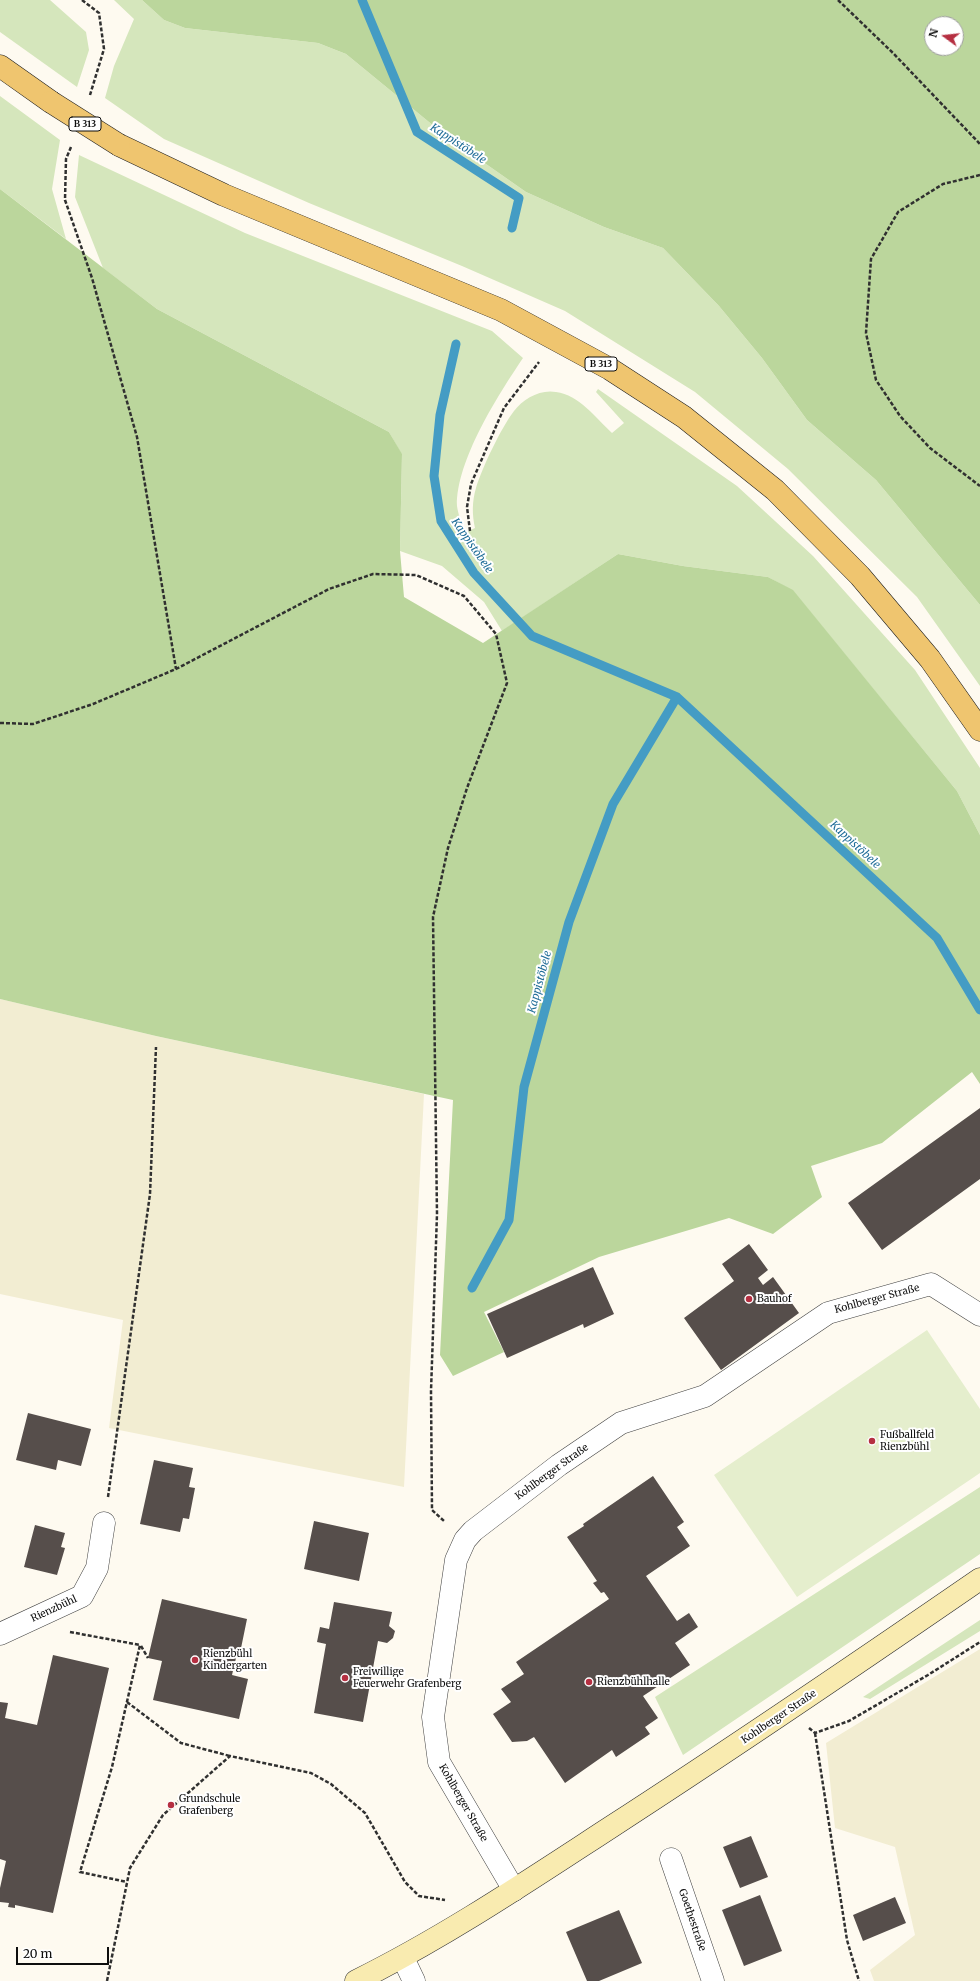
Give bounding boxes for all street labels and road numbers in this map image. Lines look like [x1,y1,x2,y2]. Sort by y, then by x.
road number: B 313 [69,117,101,131]
road number: B 313 [585,357,617,371]
street label: Kohlberger Straße [833,1282,921,1316]
street label: Kohlberger Straße [513,1441,591,1503]
street label: Rienzbühl [29,1593,79,1625]
street label: Kohlberger Straße [739,1688,819,1746]
street label: Kohlberger Straße [436,1762,490,1844]
street label: Goethestraße [676,1887,708,1953]

